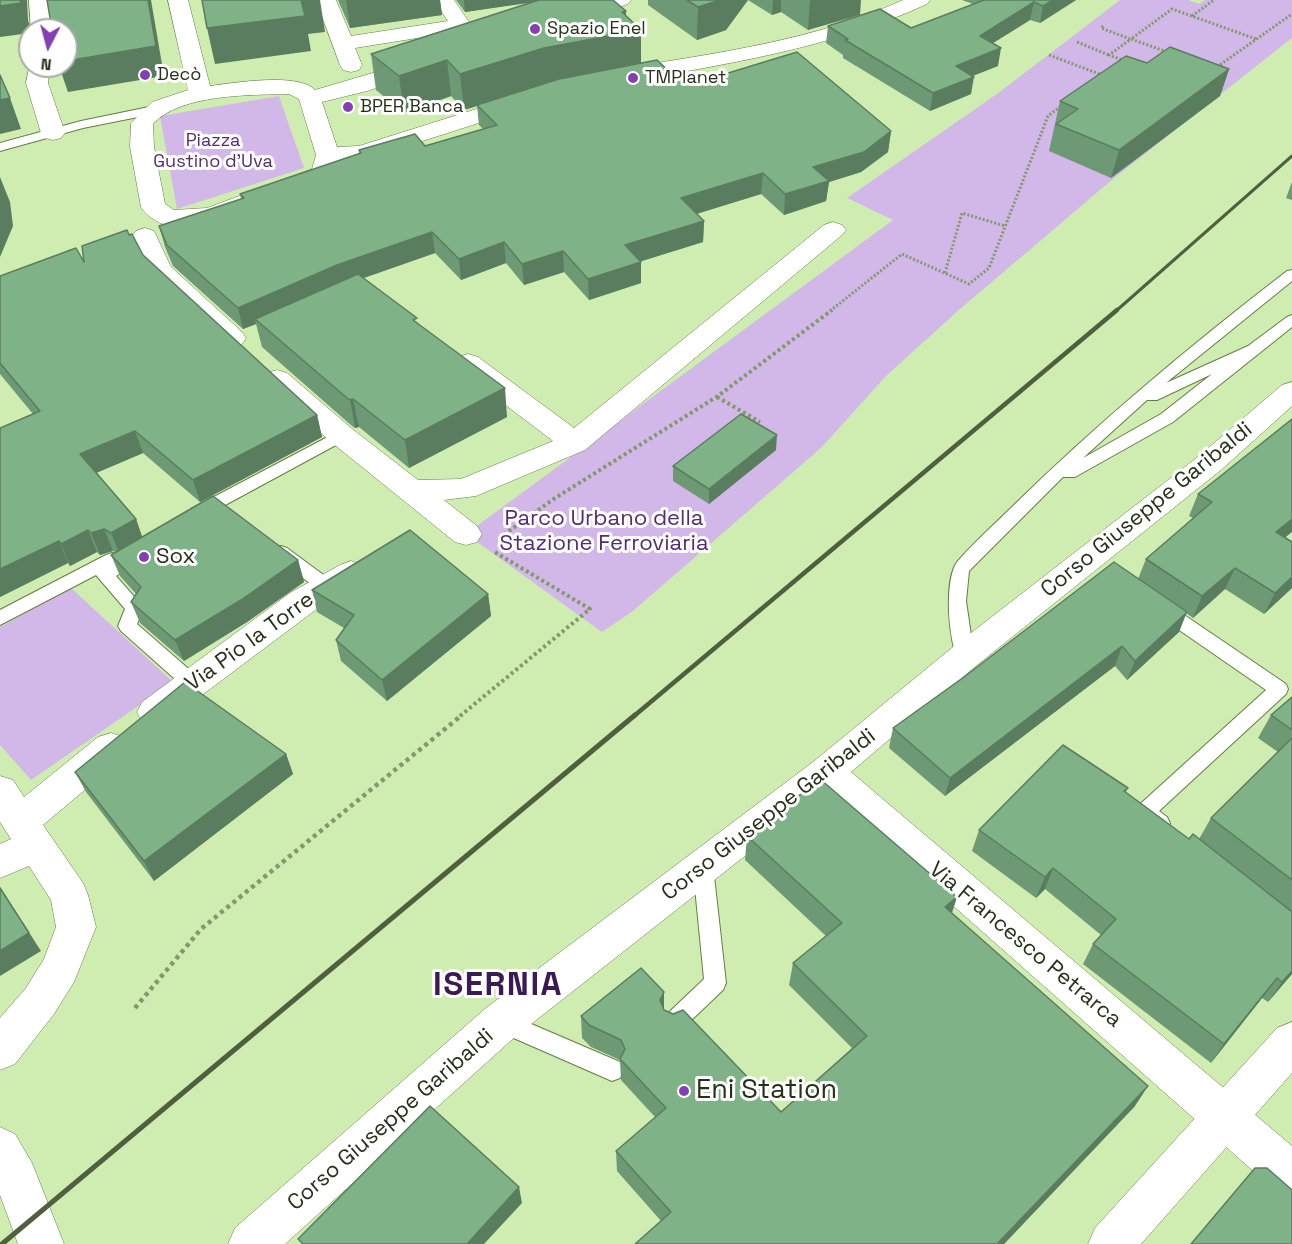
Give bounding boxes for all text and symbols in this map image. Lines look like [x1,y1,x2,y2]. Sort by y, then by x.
north arrow [18,18,78,78]
place label: Spazio Enel [547,18,646,40]
marker: Spazio Enel [528,22,542,36]
text: N [40,53,53,75]
place label: Decò [157,64,201,86]
place label: TMPlanet [645,67,726,89]
marker: Decò [138,68,152,82]
marker: TMPlanet [626,71,640,85]
place label: BPER Banca [360,96,463,118]
marker: BPER Banca [341,100,355,114]
park label: Piazza Gustino d'Uva [153,130,273,172]
street label: Corso Giuseppe Garibaldi [1036,417,1258,603]
park label: Parco Urbano della Stazione Ferroviaria [499,506,709,558]
place label: Sox [156,544,195,570]
marker: Sox [137,550,151,564]
street label: Via Pio la Torre [181,587,319,697]
street label: Corso Giuseppe Garibaldi [657,723,881,907]
street label: Via Francesco Petrarca [923,857,1127,1033]
district label: ISERNIA [433,966,563,1006]
street label: Corso Giuseppe Garibaldi [283,1023,499,1217]
place label: Eni Station [696,1075,837,1107]
marker: Eni Station [677,1084,691,1098]

